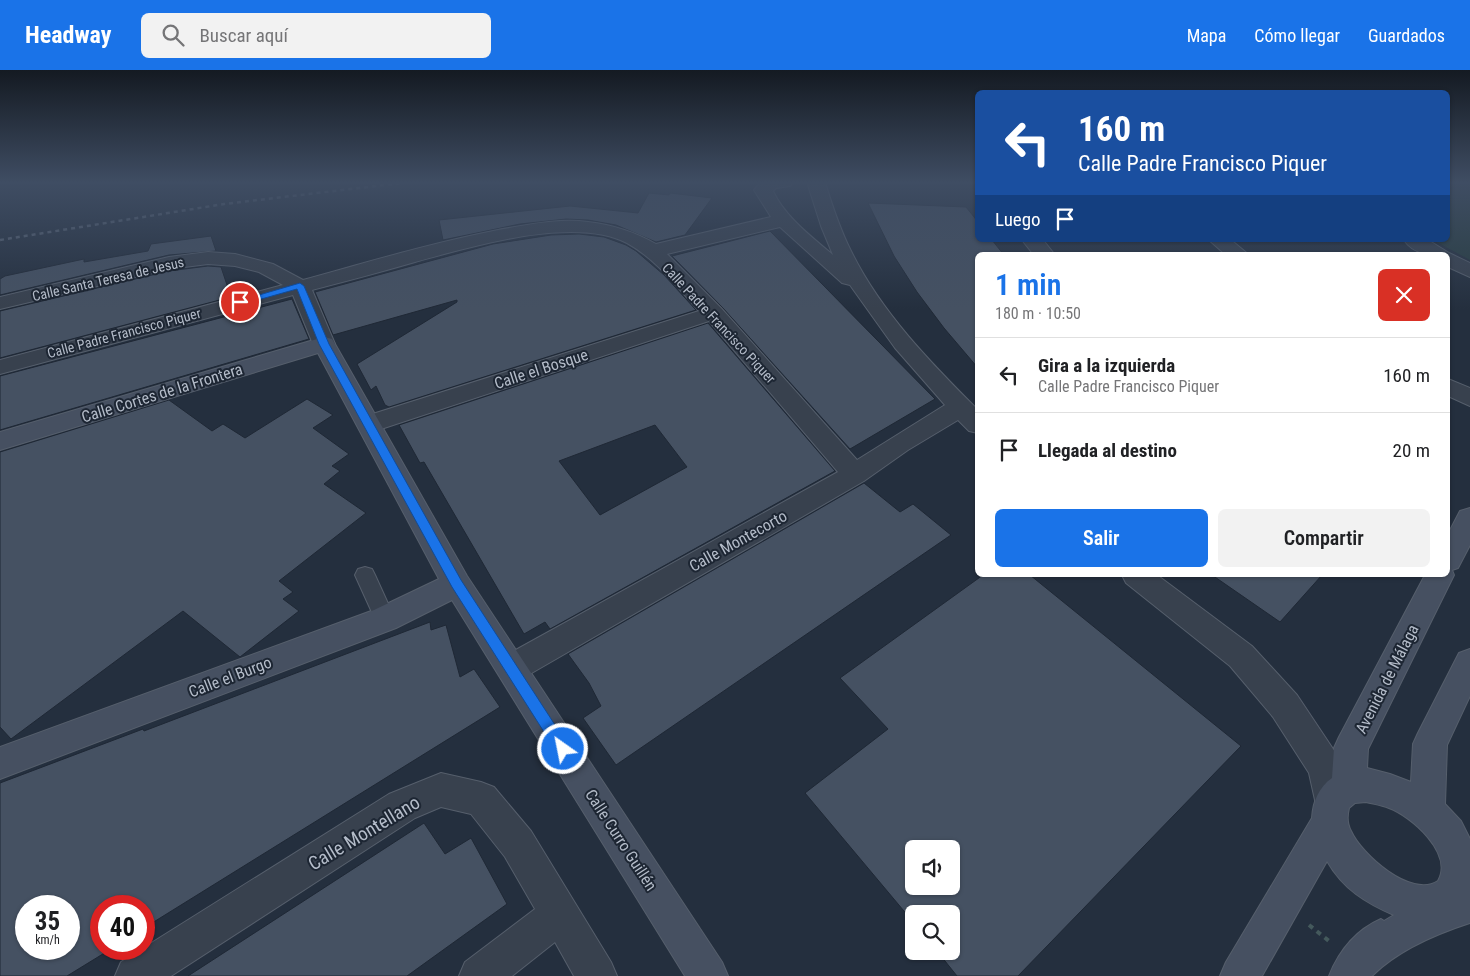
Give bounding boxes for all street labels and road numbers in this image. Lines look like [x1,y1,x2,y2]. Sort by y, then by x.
street label: Calle Santa Teresa de Jesus [31,254,185,304]
street label: Calle Padre Francisco Piquer [659,260,779,386]
street label: Calle Padre Francisco Piquer [45,305,203,361]
street label: Calle el Bosque [492,345,590,393]
street label: Calle Cortes de la Frontera [79,359,245,427]
street label: Calle Montecorto [686,506,790,576]
street label: Avenida de Málaga [1351,621,1423,737]
street label: Calle el Burgo [186,653,274,701]
street label: Calle Curro Guillén [581,786,661,894]
street label: Calle Montellano [304,791,424,875]

